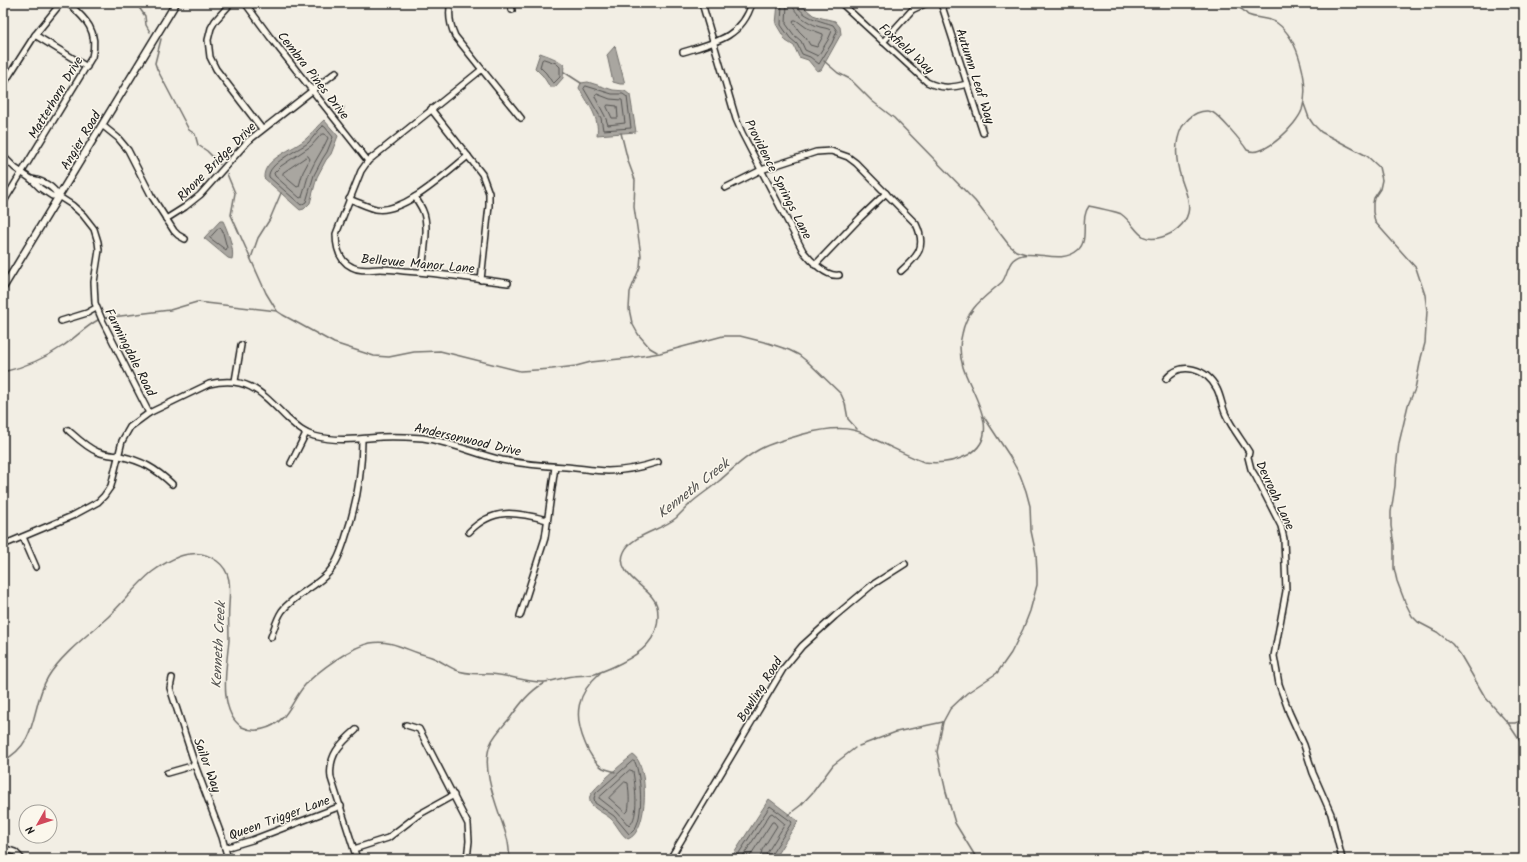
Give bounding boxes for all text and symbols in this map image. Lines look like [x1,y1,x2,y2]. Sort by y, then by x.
street label: Foxfield Way [874,18,939,80]
street label: Autumn Leaf Way [949,26,1000,128]
street label: Cembra Pines Drive [272,27,354,125]
street label: Matterhorn Drive [23,52,89,143]
street label: Angier Road [55,107,107,174]
street label: Providence Springs Lane [738,116,817,244]
street label: Rhone Bridge Drive [173,117,262,207]
street label: Bellevue Manor Lane [360,249,476,280]
street label: Farmingdale Road [98,305,161,401]
street label: Andersonwood Drive [412,418,523,463]
water label: Kenneth Creek [653,452,736,524]
street label: Devroah Lane [1249,458,1300,534]
water label: Kenneth Creek [206,599,232,689]
street label: Bowling Road [732,653,789,727]
street label: Sailor Way [187,735,227,797]
street label: Queen Trigger Lane [226,790,333,846]
north arrow [18,804,58,844]
text: N [22,821,40,838]

